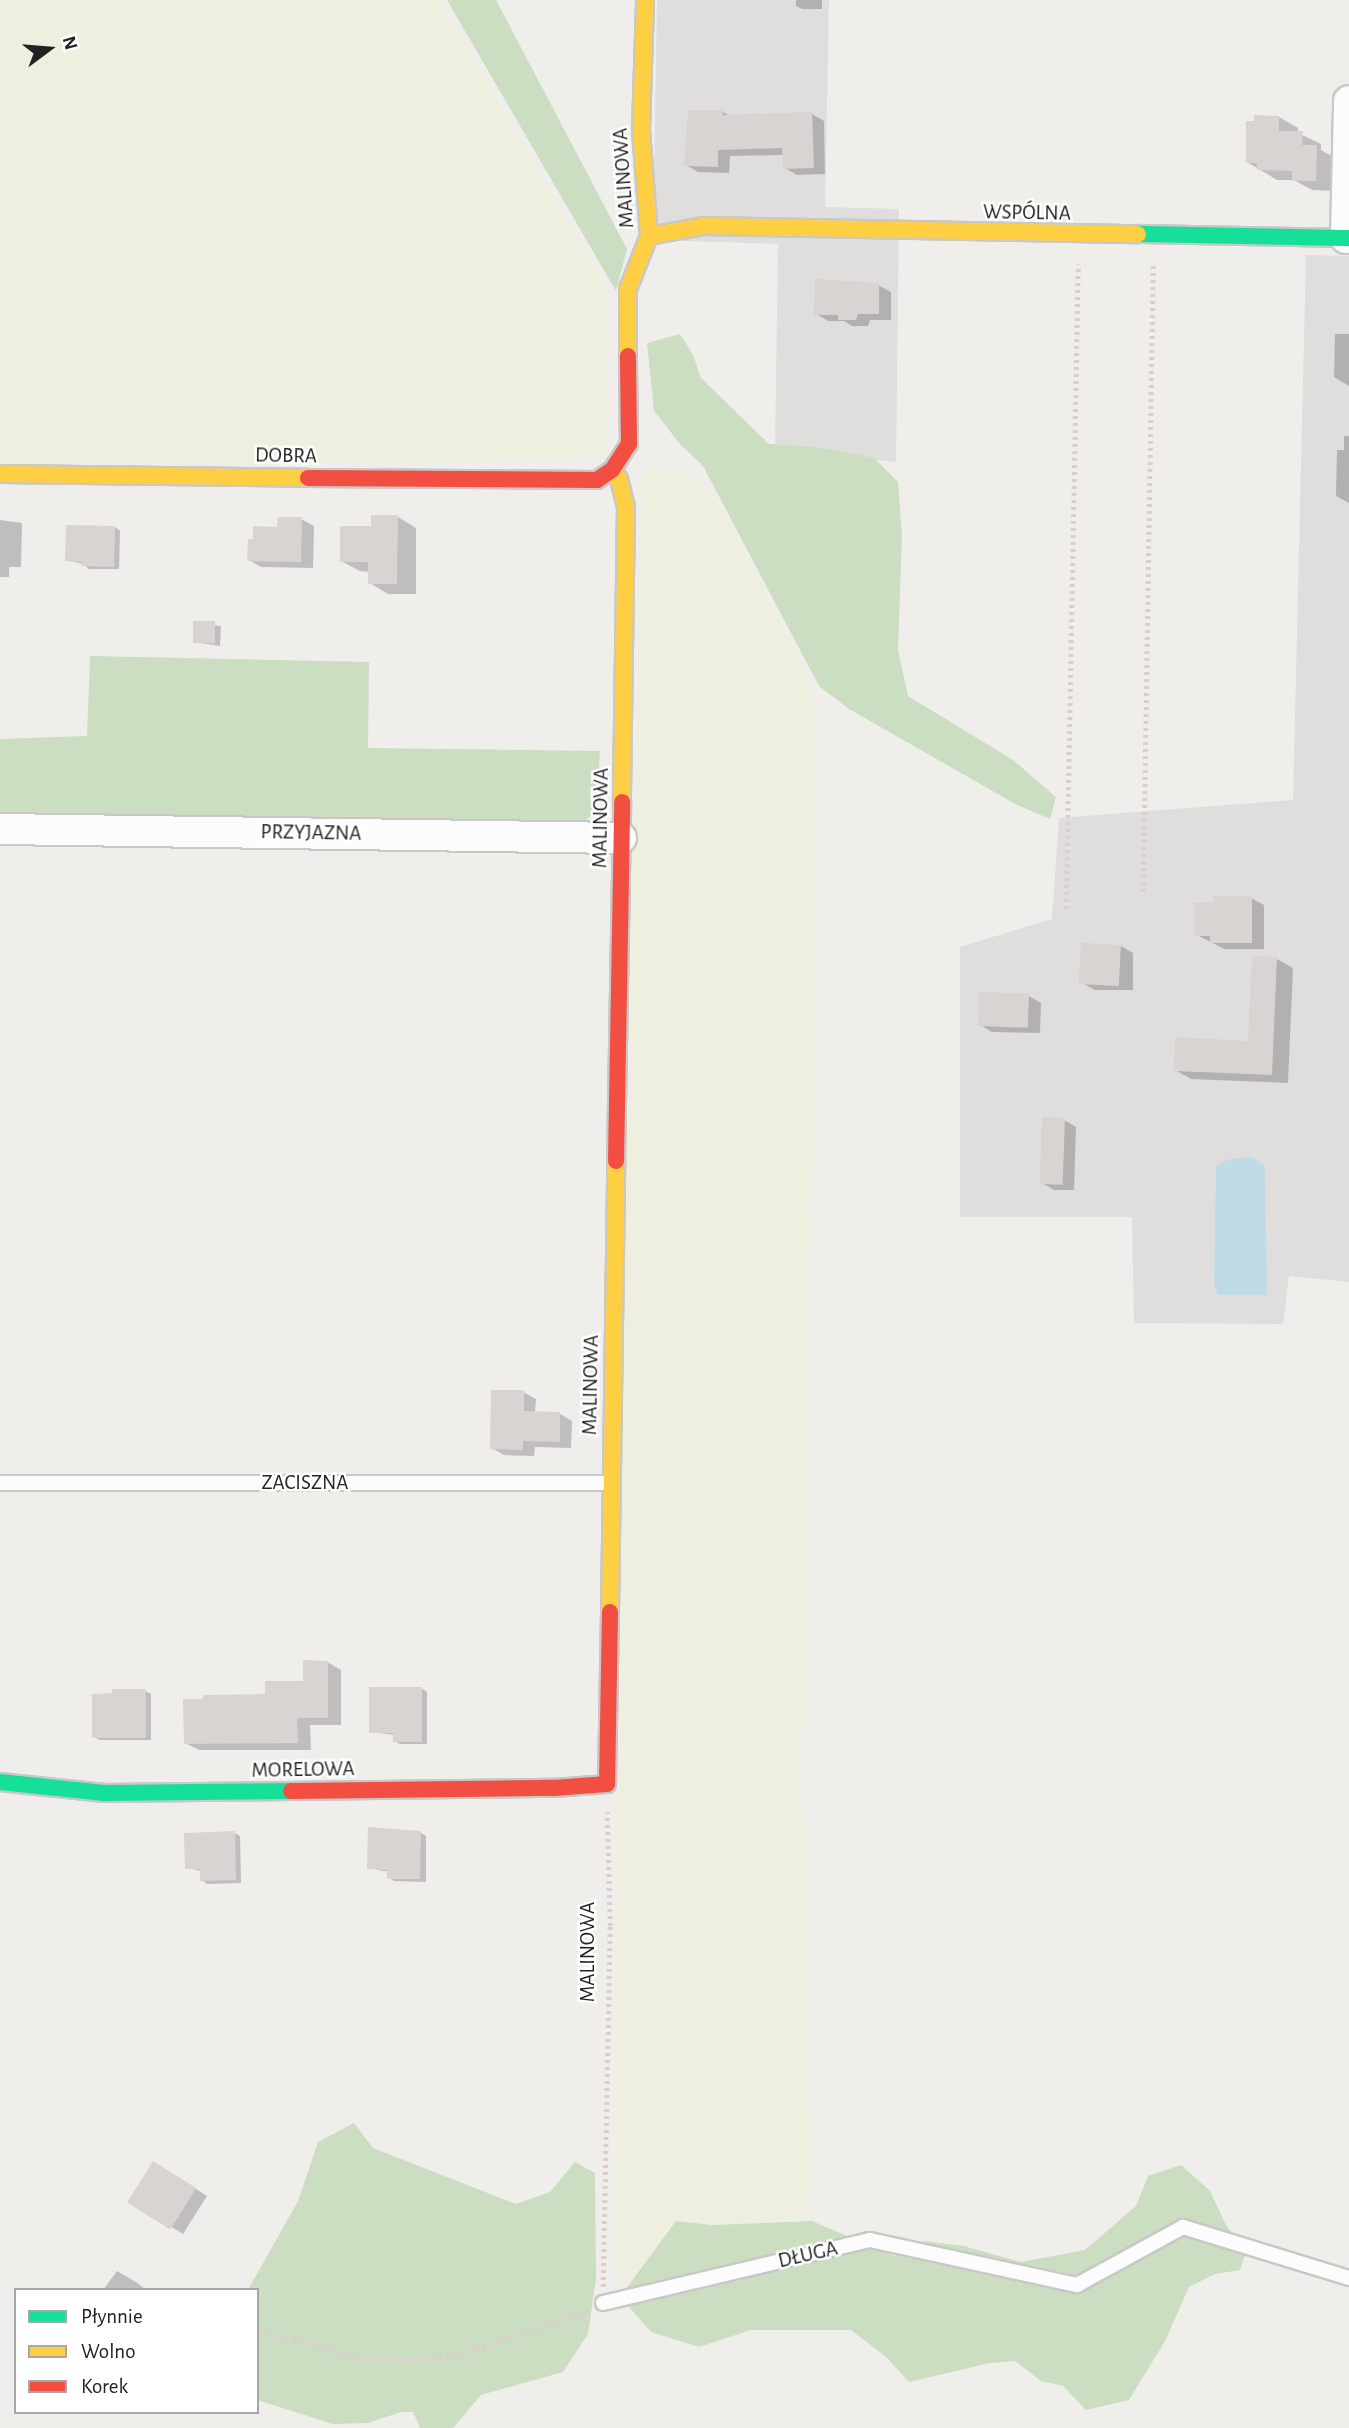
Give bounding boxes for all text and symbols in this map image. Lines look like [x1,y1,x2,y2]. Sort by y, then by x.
north arrow [14,14,84,84]
text: N [59,34,81,52]
street label: MALINOWA [608,127,640,229]
street label: WSPÓLNA [983,200,1071,226]
street label: DOBRA [255,443,317,469]
street label: MALINOWA [588,768,614,868]
street label: PRZYJAZNA [260,820,362,846]
street label: MALINOWA [578,1335,604,1435]
street label: ZACISZNA [262,1470,348,1496]
street label: MORELOWA [251,1757,355,1783]
street label: MALINOWA [575,1902,601,2002]
street label: DŁUGA [776,2236,840,2274]
legend [14,2288,259,2414]
text: Płynnie [81,2306,143,2327]
text: Wolno [81,2341,135,2362]
text: Korek [81,2376,128,2397]

